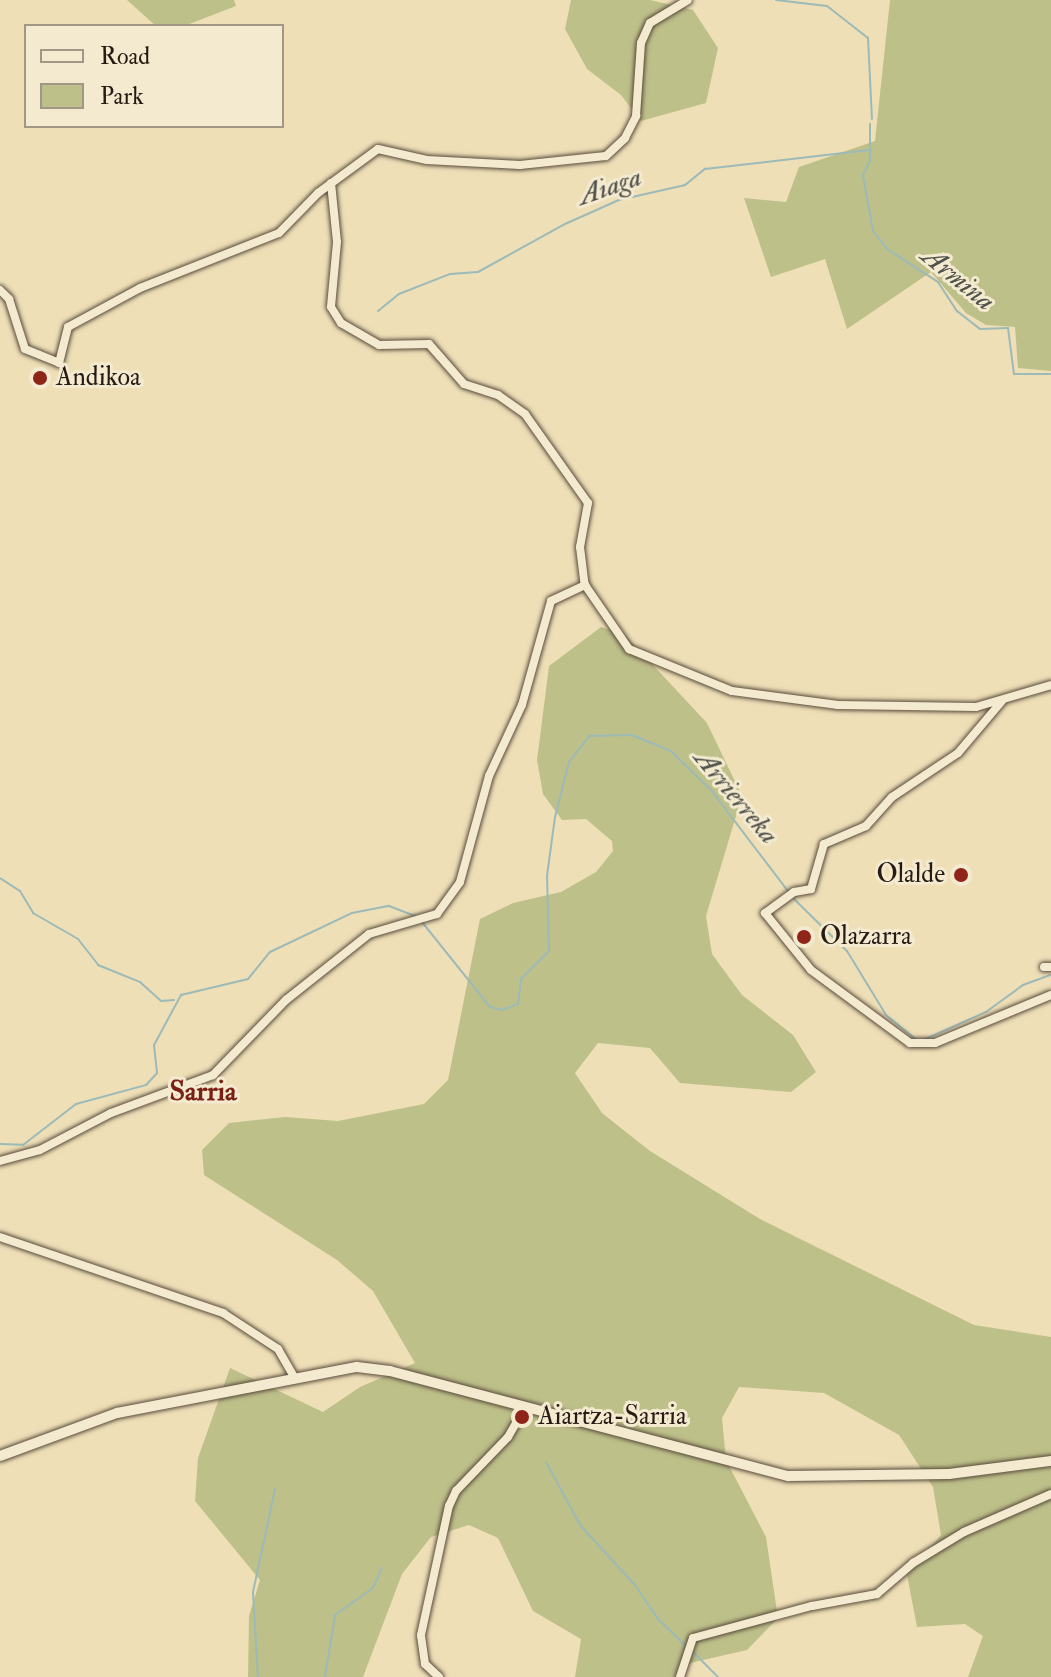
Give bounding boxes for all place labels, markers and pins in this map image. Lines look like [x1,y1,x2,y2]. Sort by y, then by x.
place label: Andikoa [56,362,141,394]
marker: Andikoa [31,369,49,387]
place label: Olalde [876,859,945,891]
marker: Olalde [952,866,970,884]
place label: Olazarra [820,921,912,953]
marker: Olazarra [795,928,813,946]
place label: Aiartza-Sarria [538,1401,687,1433]
marker: Aiartza-Sarria [513,1408,531,1426]

